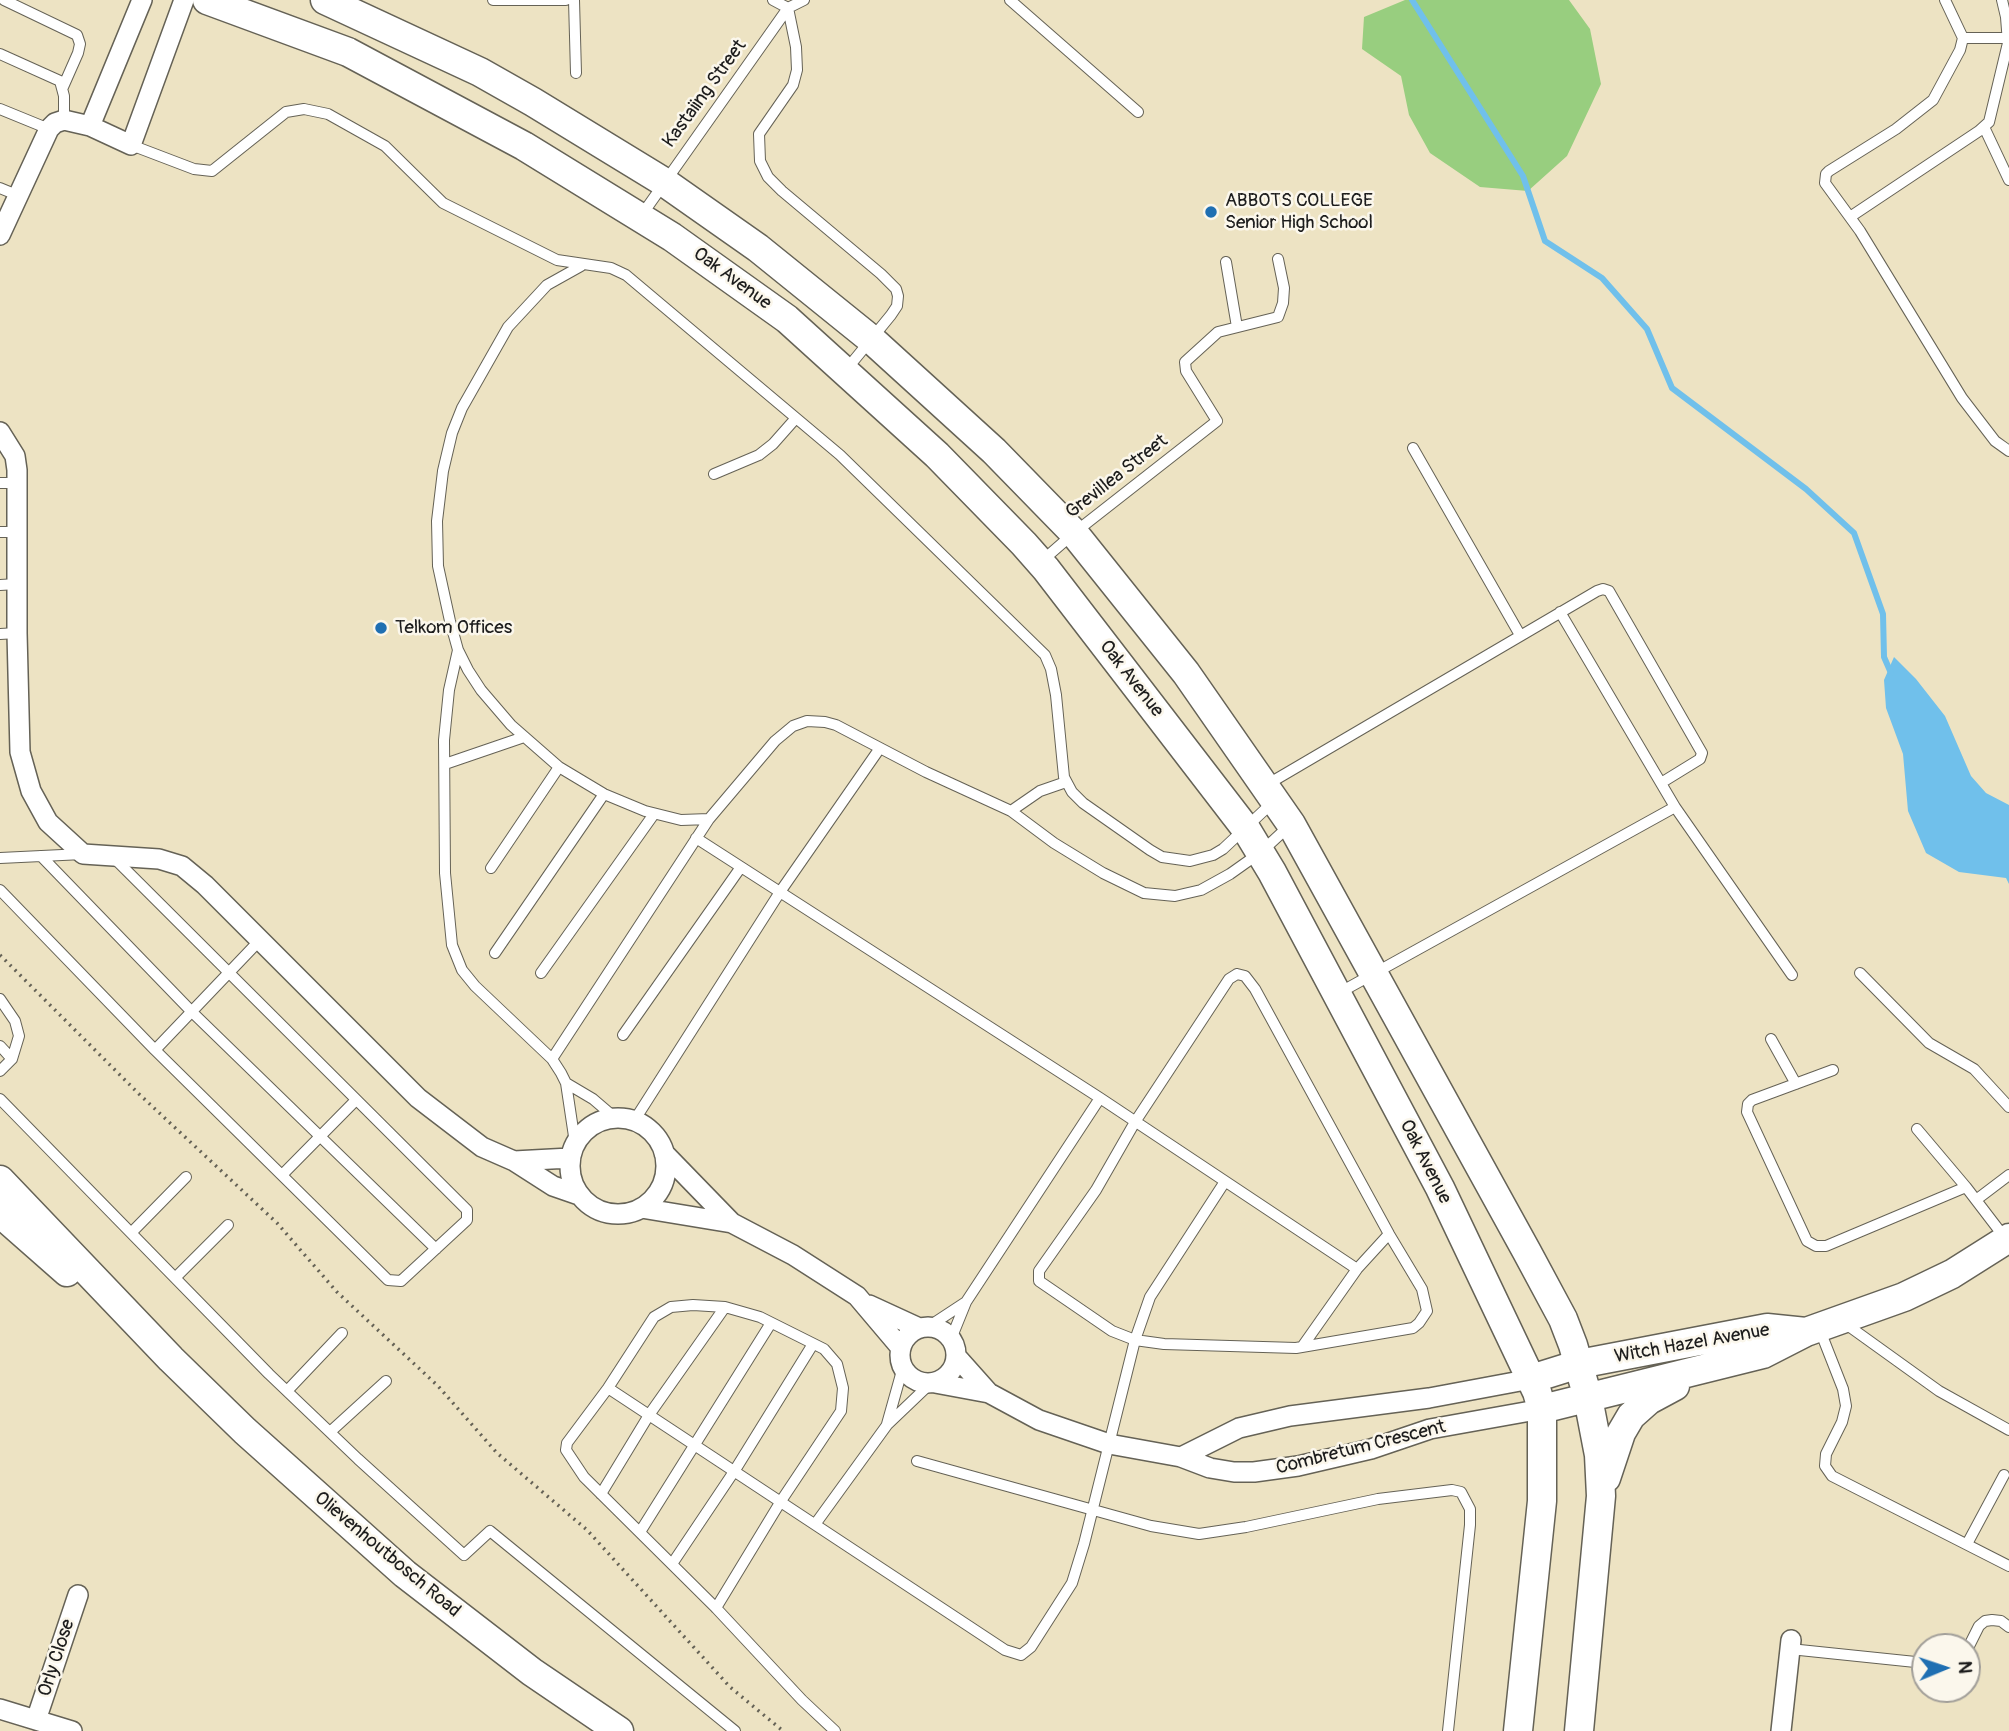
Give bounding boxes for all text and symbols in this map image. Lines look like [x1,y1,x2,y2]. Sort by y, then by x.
street label: Kastaiing Street [658,36,752,152]
place label: ABBOTS COLLEGE Senior High School [1225,190,1373,234]
marker: ABBOTS COLLEGE Senior High School [1203,204,1219,220]
street label: Oak Avenue [688,243,776,315]
street label: Grevillea Street [1061,430,1173,524]
place label: Telkom Offices [395,617,512,639]
marker: Telkom Offices [373,620,389,636]
street label: Oak Avenue [1094,636,1168,722]
street label: Oak Avenue [1394,1116,1456,1208]
street label: Witch Hazel Avenue [1613,1319,1771,1369]
street label: Combretum Crescent [1274,1416,1448,1480]
street label: Olievenhoutbosch Road [309,1487,465,1623]
street label: Orly Close [34,1616,80,1700]
north arrow [1911,1633,1981,1703]
text: N [1953,1660,1977,1674]

